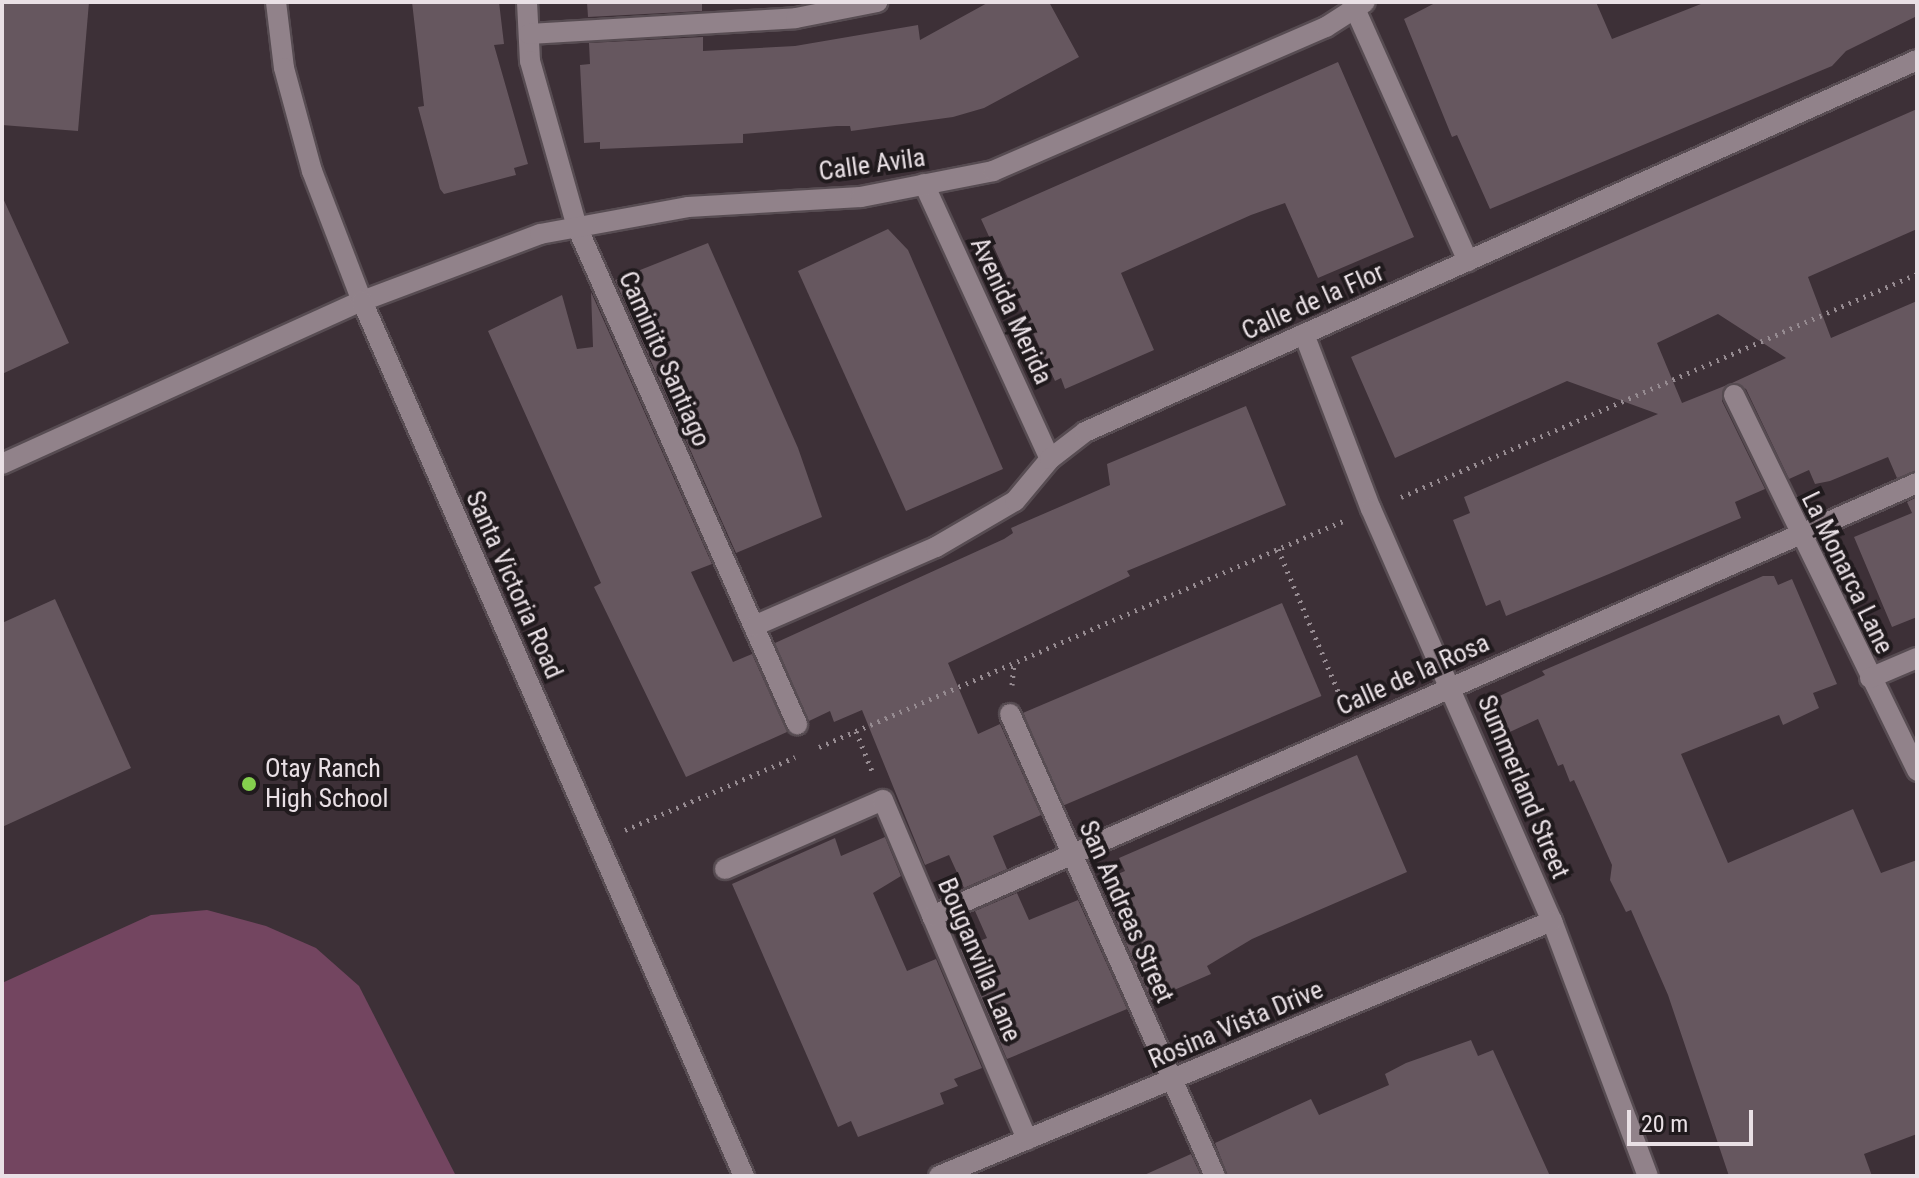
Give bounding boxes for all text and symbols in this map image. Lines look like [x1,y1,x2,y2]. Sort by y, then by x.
street label: Calle Avila [817,142,927,188]
street label: Avenida Merida [963,233,1059,389]
street label: Calle de la Flor [1237,257,1389,347]
street label: Caminito Santiago [611,267,717,451]
street label: Santa Victoria Road [459,486,569,684]
street label: La Monarca Lane [1794,487,1900,659]
street label: Calle de la Rosa [1332,627,1494,723]
street label: Summerland Street [1470,691,1576,883]
place label: Otay Ranch High School [265,753,389,814]
marker: Otay Ranch High School [240,775,258,793]
street label: San Andreas Street [1072,816,1180,1008]
street label: Bouganvilla Lane [931,873,1027,1047]
street label: Rosina Vista Drive [1144,974,1328,1076]
scale bar [1631,1094,1757,1144]
text: 20 m [1641,1110,1688,1138]

